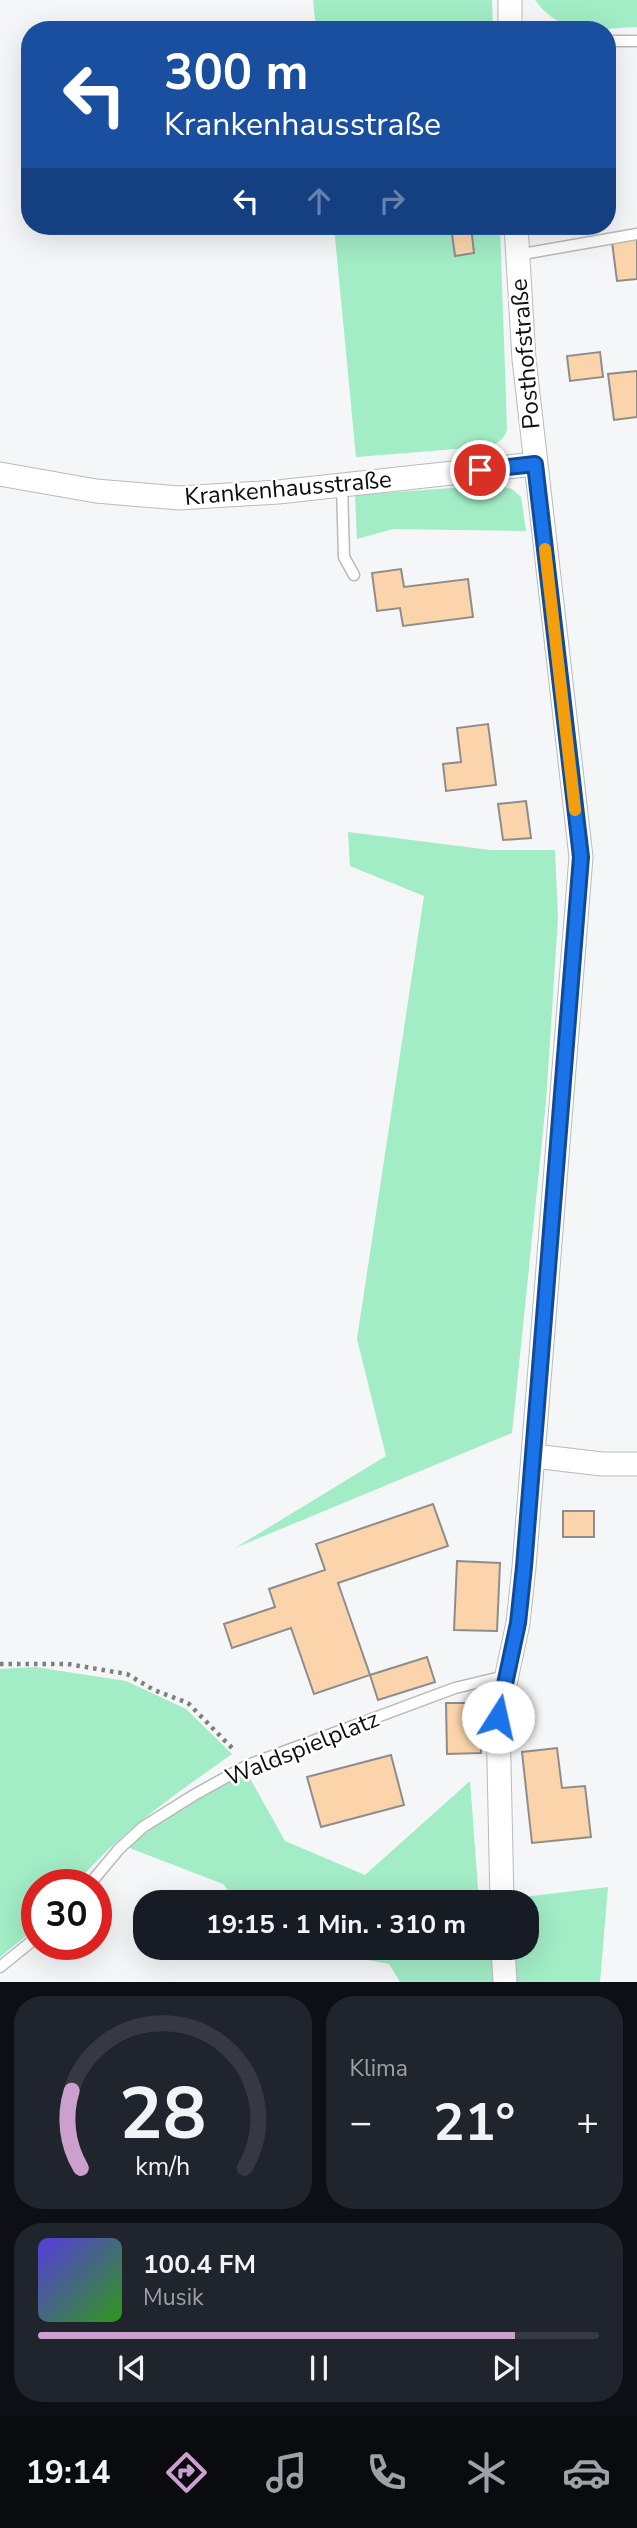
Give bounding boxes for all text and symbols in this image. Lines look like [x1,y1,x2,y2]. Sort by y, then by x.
text: 300 m [164,39,308,106]
icon: left [49,49,140,140]
text: Krankenhausstraße [164,103,441,146]
icon: left [227,182,265,220]
icon: ahead [300,182,338,220]
icon: right [373,182,411,220]
street label: Posthofstraße [502,277,548,431]
pin [450,440,510,500]
icon: arrive [461,451,499,489]
street label: Krankenhausstraße [183,463,393,513]
position arrow [461,1680,535,1754]
street label: Waldspielplatz [220,1703,384,1793]
speed limit sign: 30 [21,1869,112,1960]
text: 19:15 · 1 Min. · 310 m [206,1907,466,1942]
text: Klima [350,2053,408,2084]
text: 28 [119,2065,206,2165]
text: 21° [433,2087,515,2158]
text: − [350,2097,372,2148]
text: + [576,2097,599,2148]
text: km/h [135,2150,190,2184]
text: 100.4 FM [143,2247,256,2282]
text: Musik [143,2282,203,2313]
icon: previous [113,2349,151,2387]
icon: pause [300,2349,338,2387]
icon: next [487,2349,525,2387]
icon: directions [162,2448,211,2497]
icon: music [262,2448,311,2497]
icon: phone [362,2448,411,2497]
icon: climate [462,2448,511,2497]
icon: car [562,2448,611,2497]
text: 19:14 [26,2451,110,2494]

